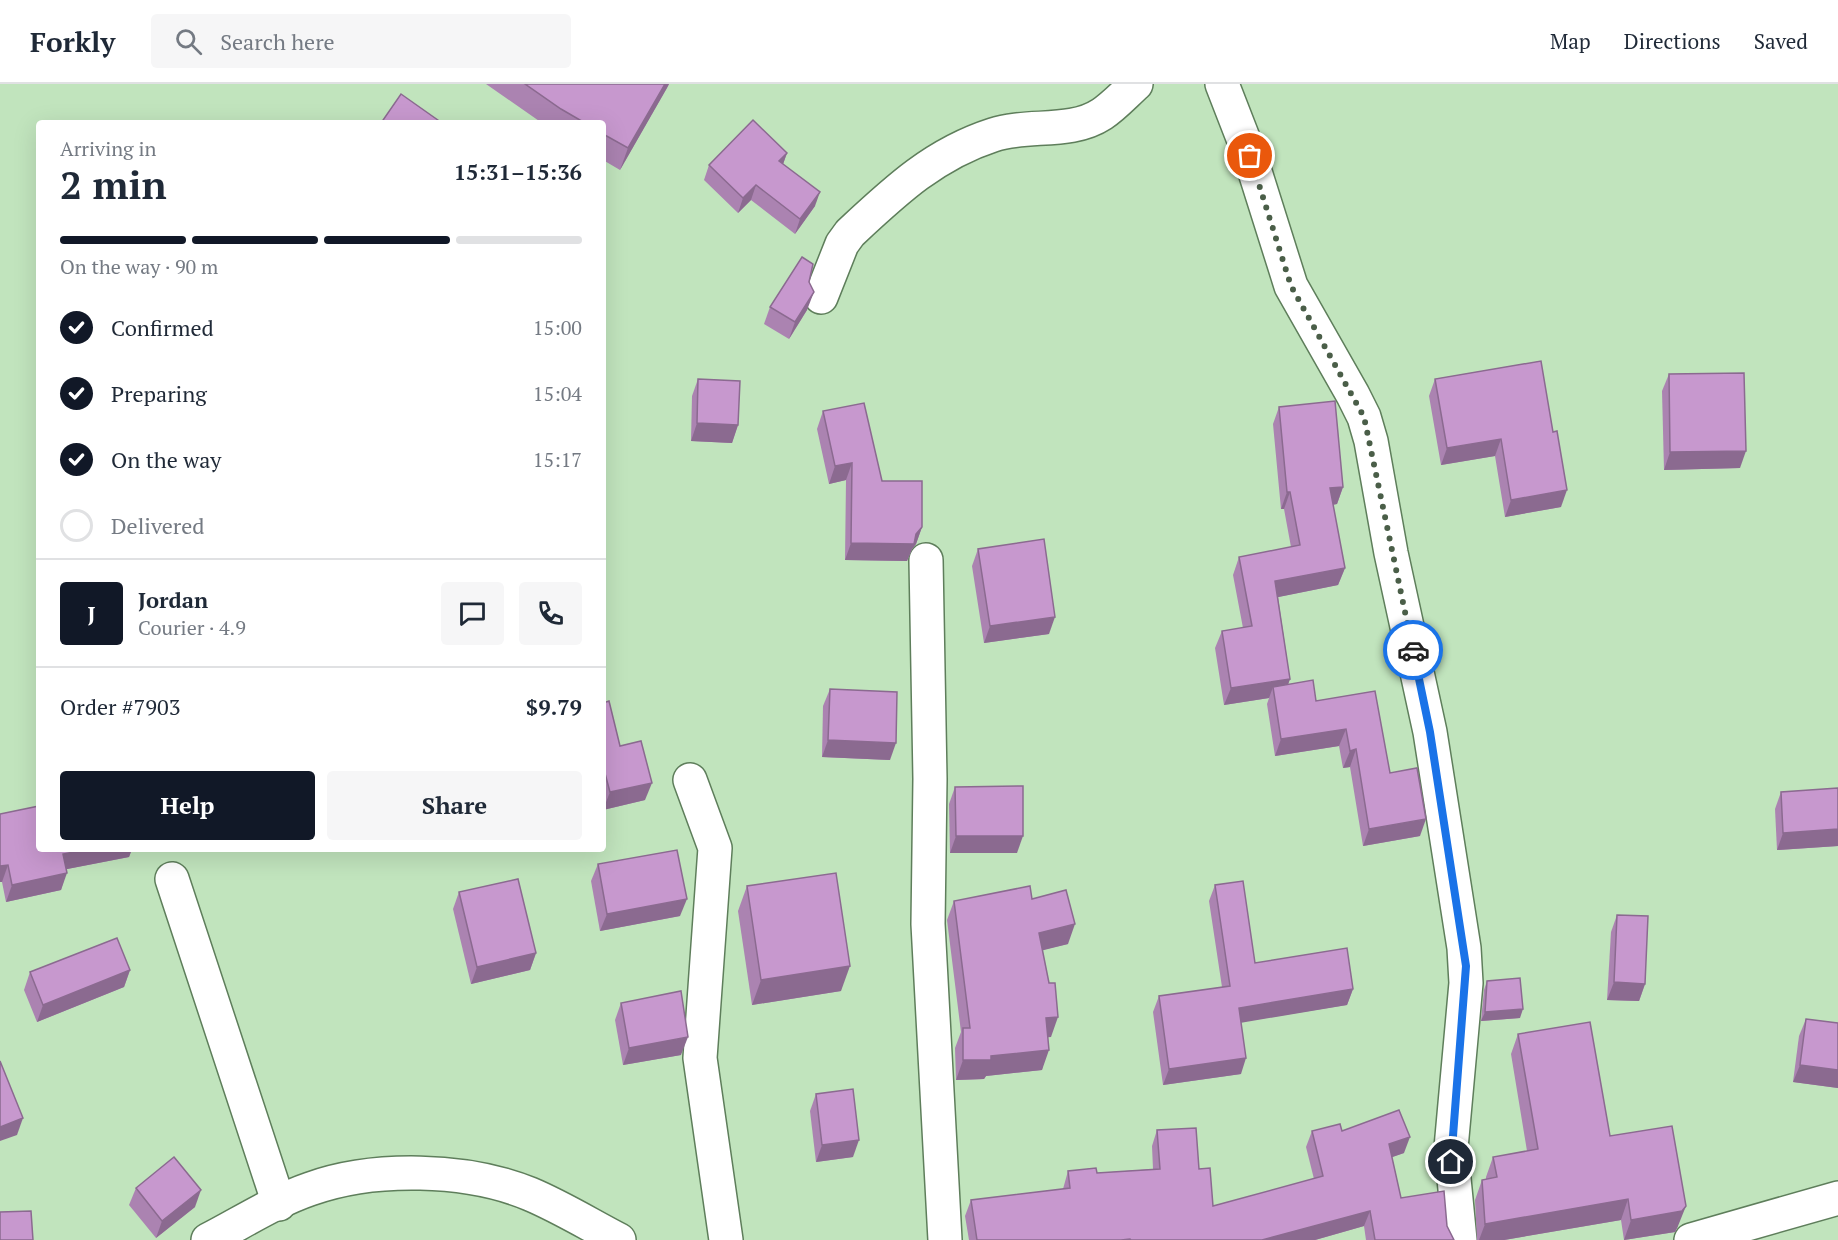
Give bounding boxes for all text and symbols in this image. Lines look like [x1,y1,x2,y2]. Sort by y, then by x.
search box [151,14,571,68]
text: Forkly [30,23,115,60]
icon: search [172,25,205,58]
text: Search here [220,27,335,56]
text: Map [1550,27,1591,55]
text: Directions [1624,27,1721,55]
text: Saved [1754,27,1808,55]
pin [1224,130,1275,181]
text: Arriving in [60,135,156,162]
icon: bag [1233,139,1266,172]
text: 15:31–15:36 [454,157,582,186]
text: 2 min [60,158,167,210]
text: On the way · 90 m [60,253,218,280]
icon: check [60,311,93,344]
text: Confirmed [111,313,214,342]
text: 15:00 [533,314,582,341]
icon: check [60,377,93,410]
text: Preparing [111,379,207,408]
text: 15:04 [533,380,582,407]
icon: check [60,443,93,476]
text: On the way [111,445,221,474]
text: 15:17 [533,446,582,473]
text: Delivered [111,511,204,540]
button: chat [441,582,504,645]
button: phone [519,582,582,645]
text: Jordan [138,585,208,614]
text: J [87,599,96,628]
text: Courier · 4.9 [138,614,246,641]
courier [1383,620,1443,680]
icon: car [1397,634,1430,667]
text: Order #7903 [60,692,180,721]
text: $9.79 [526,692,582,721]
button: Help [60,771,315,840]
button: Share [327,771,582,840]
pin [1425,1136,1476,1187]
icon: home [1434,1145,1467,1178]

